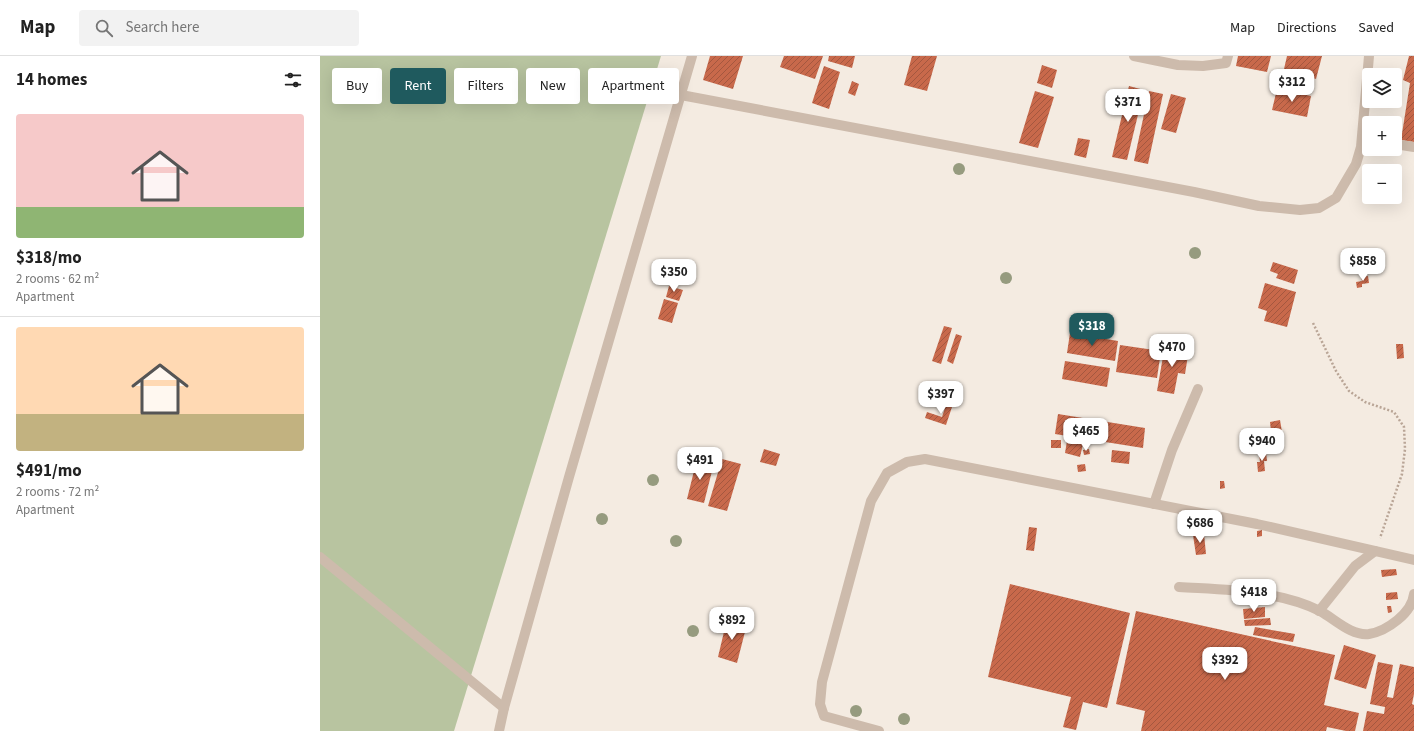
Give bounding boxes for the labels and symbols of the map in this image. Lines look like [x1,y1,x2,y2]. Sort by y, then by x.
pin: $312 [1268,69,1316,103]
pin: $371 [1104,89,1152,123]
pin: $858 [1339,248,1387,282]
pin: $350 [650,259,698,293]
pin: $318 [1068,313,1116,347]
pin: $470 [1148,334,1196,368]
pin: $397 [917,381,965,415]
pin: $465 [1062,418,1110,452]
pin: $940 [1238,428,1286,462]
pin: $491 [676,447,724,481]
pin: $686 [1176,510,1224,544]
pin: $418 [1230,579,1278,613]
pin: $892 [708,607,756,641]
pin: $392 [1201,647,1249,681]

